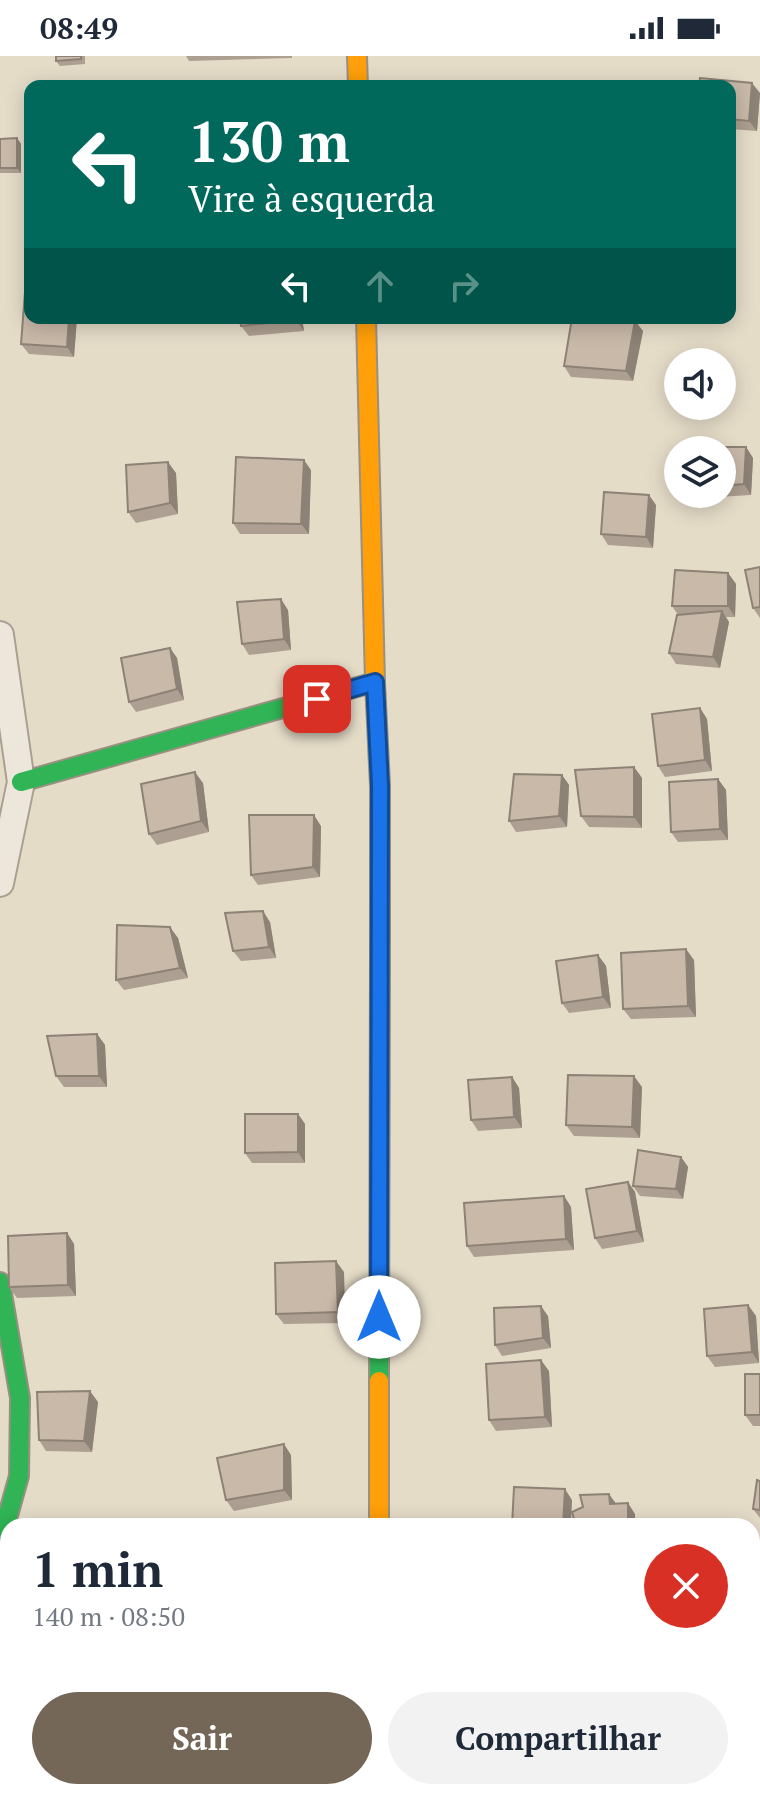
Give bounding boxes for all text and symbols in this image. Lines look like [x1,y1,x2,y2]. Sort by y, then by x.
text: 08:49 [40,8,118,48]
text: 130 m [188,104,350,178]
icon: left [56,112,160,216]
text: Vire à esquerda [188,175,435,222]
icon: left [274,264,318,308]
icon: ahead [358,264,402,308]
icon: right [442,264,486,308]
map controls [664,348,736,508]
button: sound [664,348,736,420]
button: layers [664,436,736,508]
pin [283,665,351,733]
icon: arrive [295,677,339,721]
position arrow [337,1275,421,1359]
text: 1 min [32,1537,163,1601]
button: close [644,1544,728,1628]
text: 140 m · 08:50 [32,1599,185,1633]
button: Sair [32,1692,372,1784]
button: Compartilhar [388,1692,728,1784]

